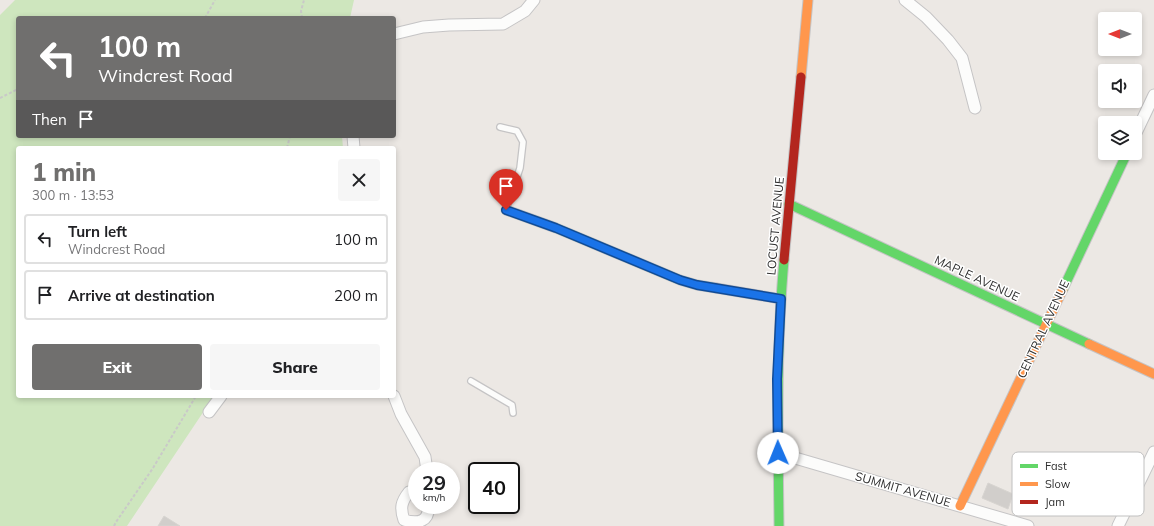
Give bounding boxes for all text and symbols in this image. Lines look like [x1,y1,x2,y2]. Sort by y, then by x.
north arrow [1098,12,1142,56]
map controls [1098,12,1142,160]
text: 100 m [98,29,181,64]
icon: left [32,32,84,84]
text: Windcrest Road [98,64,233,87]
button: sound [1098,64,1142,108]
icon: arrive [75,108,97,130]
text: Then [32,110,67,129]
button: layers [1098,116,1142,160]
text: 1 min [32,157,96,187]
button: close [338,159,380,201]
pin [489,169,523,210]
icon: arrive [495,175,517,197]
street label: LOCUST AVENUE [763,176,787,276]
text: 300 m · 13:53 [32,187,114,203]
text: Turn left [68,222,127,241]
icon: left [34,228,56,250]
text: 100 m [334,230,378,249]
text: Windcrest Road [68,241,165,257]
street label: MAPLE AVENUE [932,252,1022,304]
street label: CENTRAL AVENUE [1014,278,1072,380]
icon: arrive [34,284,56,306]
text: Arrive at destination [68,286,215,305]
text: 200 m [334,286,378,305]
button: Exit [32,344,202,390]
button: Share [210,344,380,390]
position arrow [757,432,799,474]
legend [1012,452,1144,516]
text: Fast [1045,459,1067,473]
speed limit sign: 40 [468,462,520,514]
street label: SUMMIT AVENUE [853,468,953,510]
text: 29 [422,470,446,495]
text: Slow [1045,477,1071,491]
text: km/h [423,491,445,504]
text: Jam [1045,495,1065,509]

